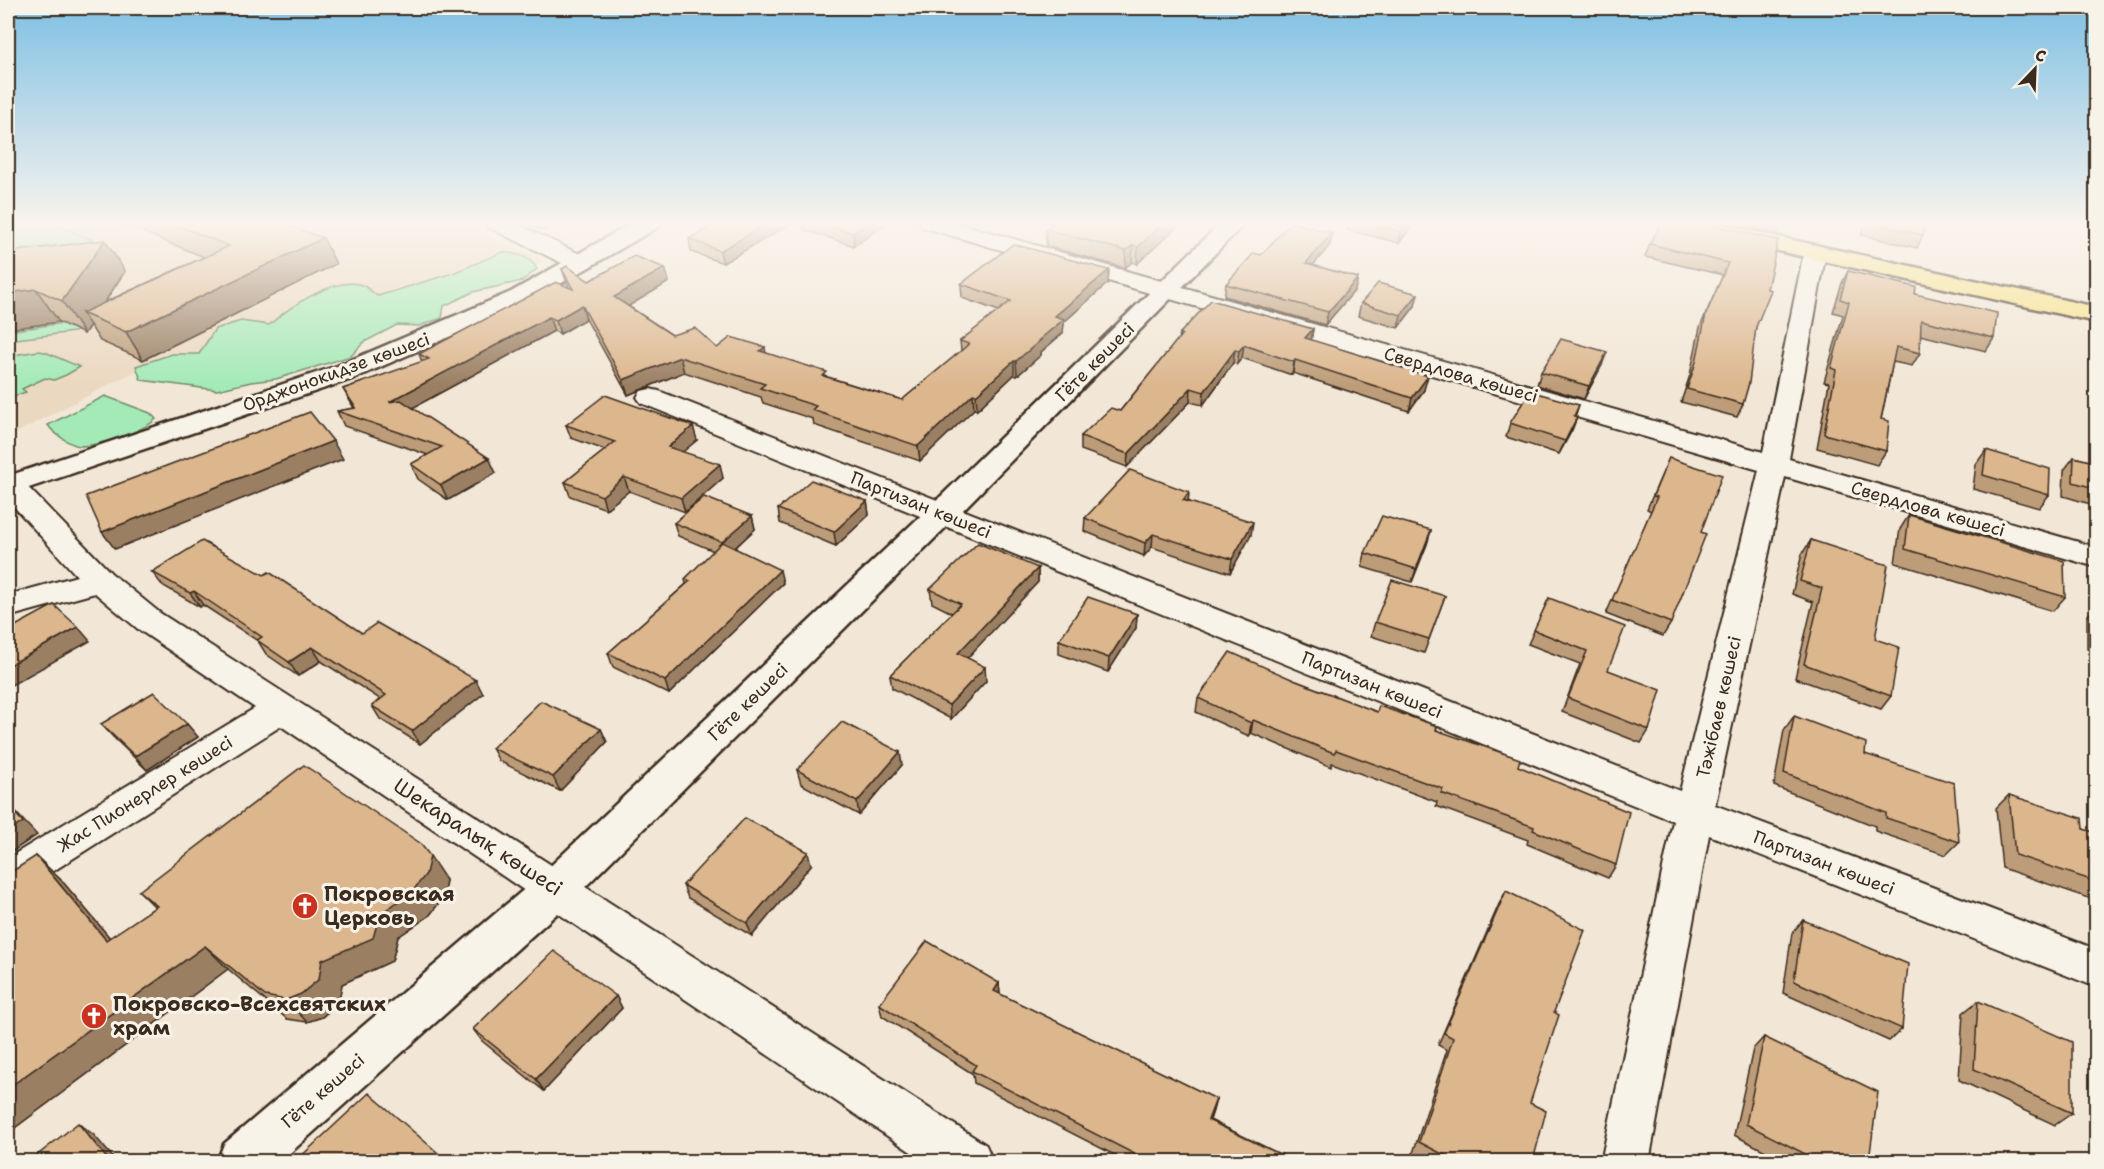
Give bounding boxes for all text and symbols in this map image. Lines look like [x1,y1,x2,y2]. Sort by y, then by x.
north arrow [2005,39,2065,99]
text: С [2032,44,2049,67]
street label: Гёте көшесі [1050,317,1140,407]
street label: Орджонокидзе көшесі [239,327,433,417]
street label: Свердлова көшесі [1381,342,1541,408]
street label: Партизан көшесі [847,466,995,544]
street label: Свердлова көшесі [1848,476,2008,542]
street label: Тәжібаев көшесі [1691,634,1747,780]
street label: Партизан көшесі [1298,646,1446,724]
street label: Гёте көшесі [703,658,793,746]
street label: Жас Пионерлер көшесі [53,730,237,858]
street label: Шекаралық көшесі [388,772,568,902]
street label: Партизан көшесі [1750,825,1898,901]
place label: Покровская Церковь [324,880,455,932]
church icon: Покровская Церковь [290,891,320,921]
place label: Покровско-Всехсвятских храм [113,990,386,1042]
church icon: Покровско-Всехсвятских храм [79,1001,109,1031]
street label: Гёте көшесі [276,1048,370,1134]

